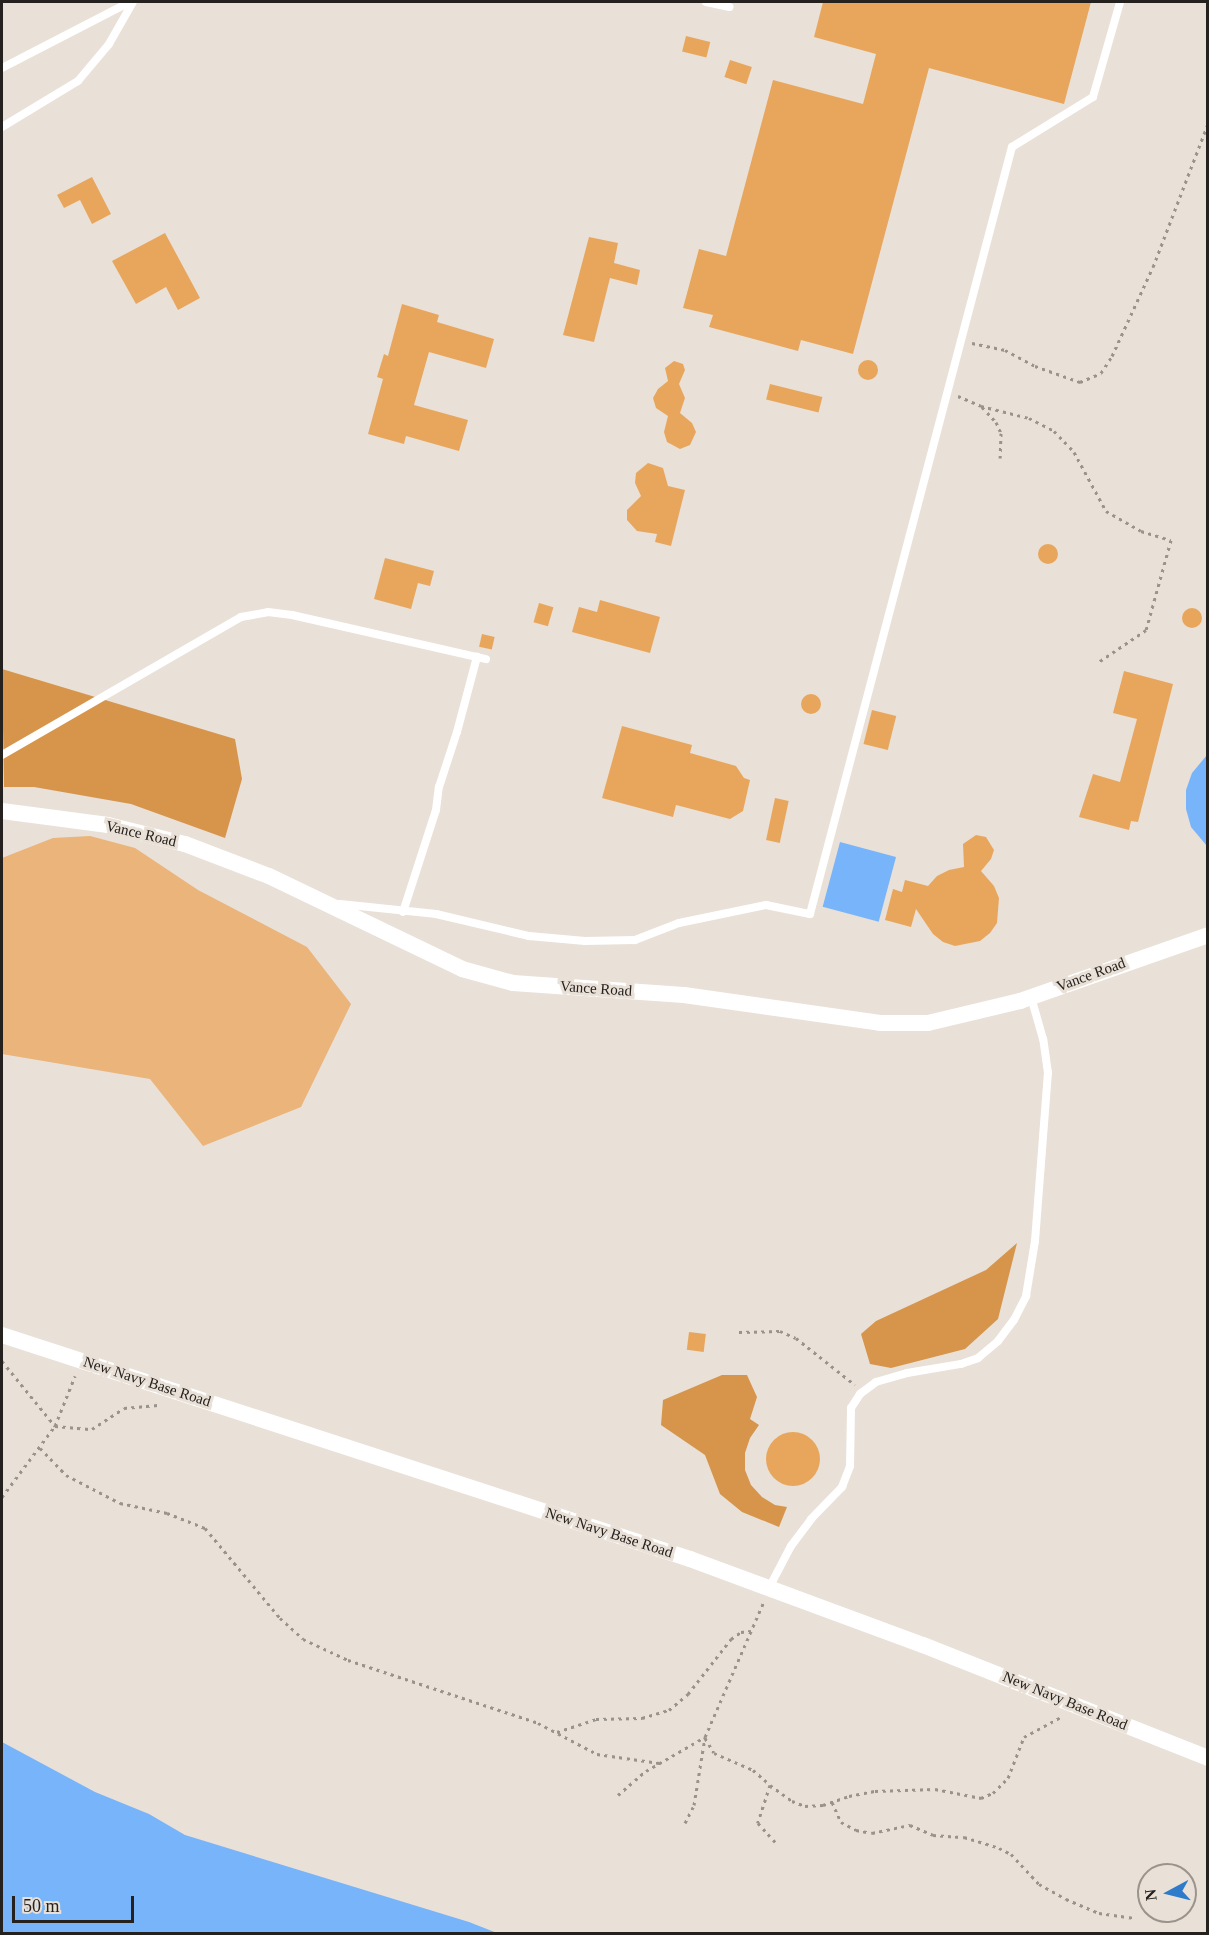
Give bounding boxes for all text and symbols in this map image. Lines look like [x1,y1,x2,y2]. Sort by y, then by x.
street label: Vance Road [104,817,178,851]
street label: Vance Road [1054,954,1128,996]
street label: Vance Road [559,978,633,1000]
street label: New Navy Base Road [81,1353,213,1411]
street label: New Navy Base Road [543,1504,675,1562]
street label: New Navy Base Road [1000,1668,1130,1734]
north arrow [1137,1863,1197,1923]
scale bar [15,1884,136,1922]
text: N [1141,1888,1160,1902]
text: 50 m [23,1896,60,1916]

